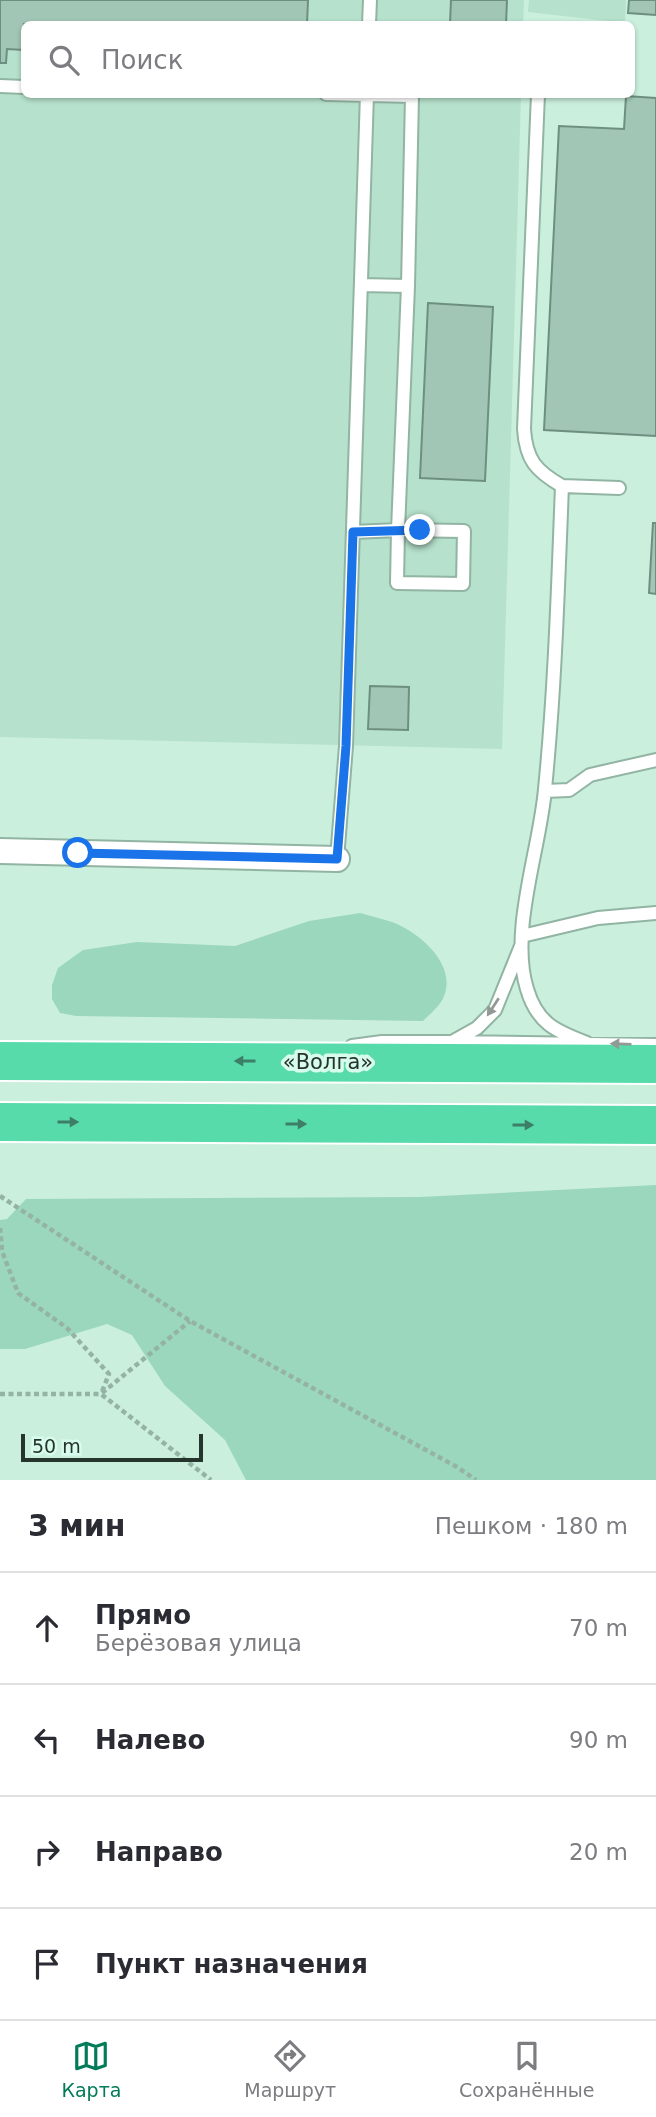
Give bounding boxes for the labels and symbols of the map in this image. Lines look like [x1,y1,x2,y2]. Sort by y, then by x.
route end [404,514,435,545]
route start [62,837,93,868]
one-way arrow [487,998,500,1017]
one-way arrow [610,1038,632,1049]
street label: «Волга» [283,1050,373,1074]
one-way arrow [234,1055,256,1067]
one-way arrow [57,1117,79,1128]
one-way arrow [285,1118,307,1130]
one-way arrow [512,1119,534,1131]
scale bar [21,1431,203,1463]

